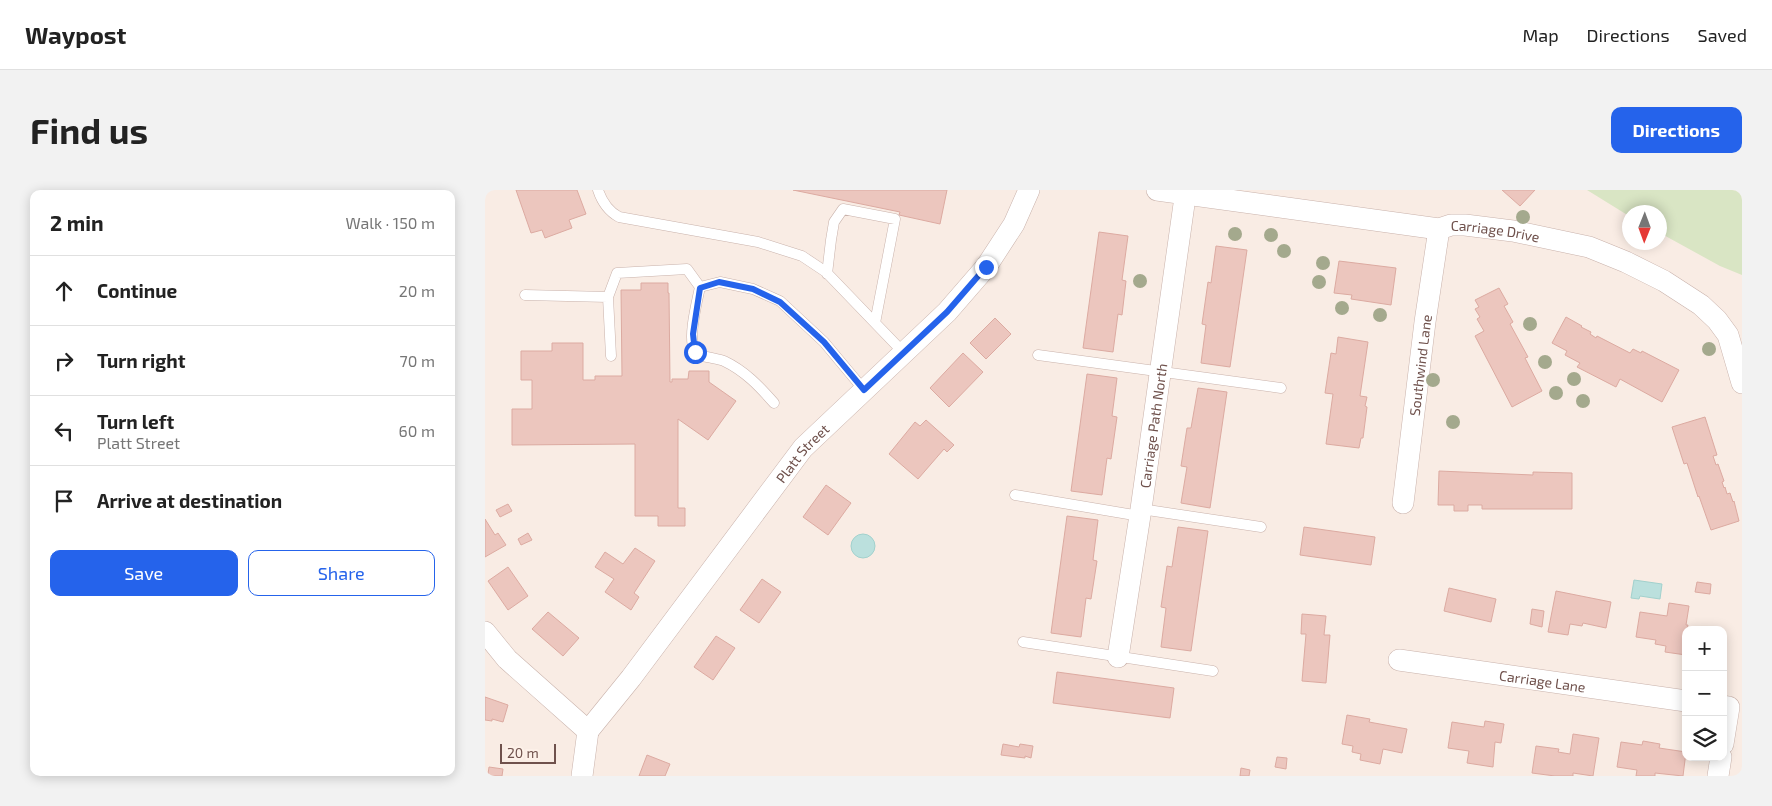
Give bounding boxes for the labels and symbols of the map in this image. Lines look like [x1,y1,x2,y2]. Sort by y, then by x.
north arrow [1622,205,1667,250]
street label: Carriage Drive [1451,217,1541,245]
route end [975,256,998,279]
street label: Southwind Lane [1405,313,1435,417]
route start [684,341,707,364]
street label: Carriage Path North [1136,362,1170,489]
street label: Platt Street [772,420,832,486]
street label: Carriage Lane [1498,666,1587,695]
scale bar [500,741,556,764]

